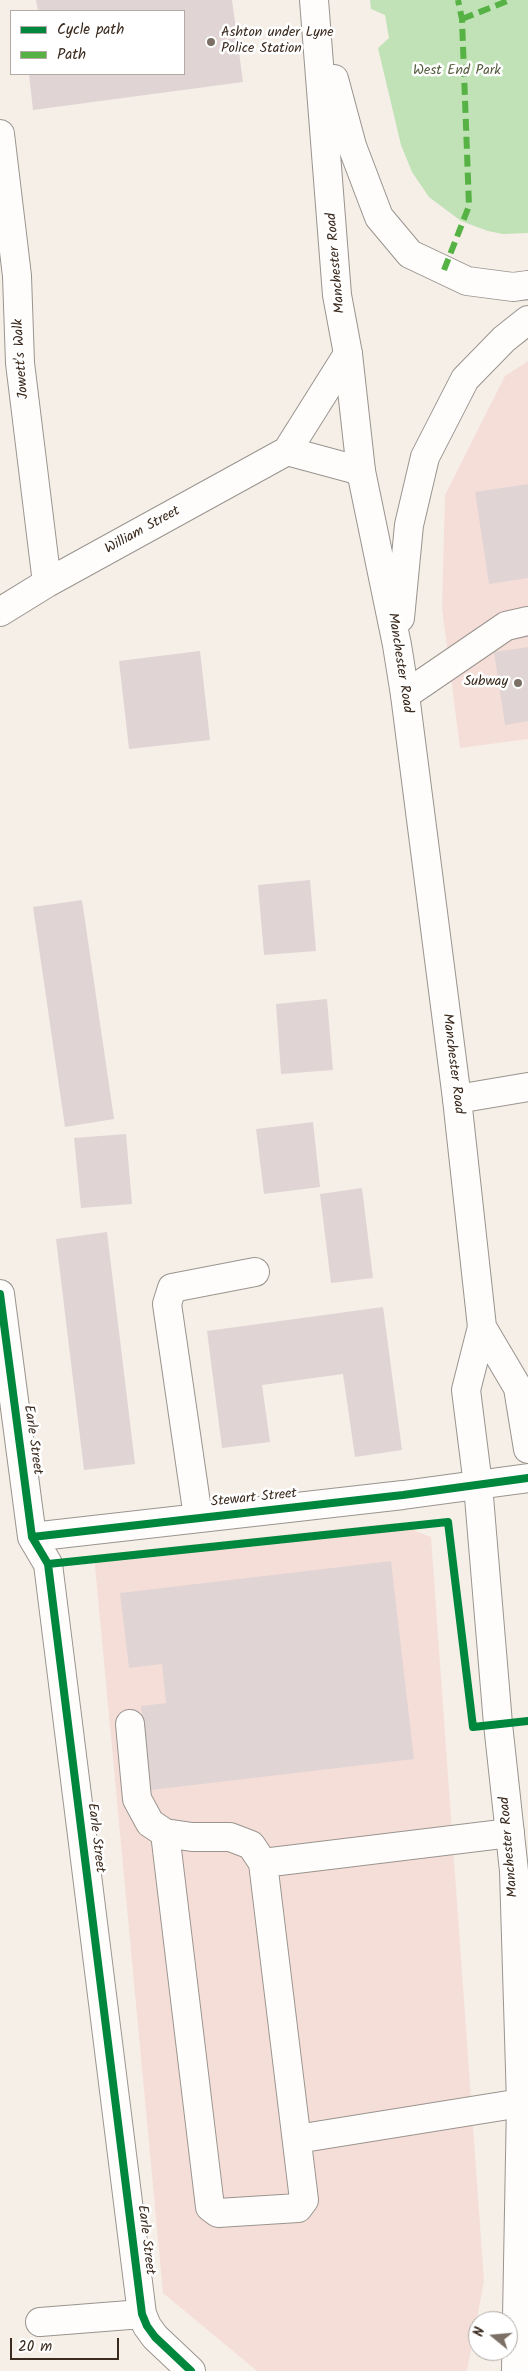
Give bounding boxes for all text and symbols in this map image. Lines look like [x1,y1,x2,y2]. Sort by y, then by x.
legend [10,10,185,75]
text: Cycle path [57,18,124,42]
place label: Ashton under Lyne Police Station [221,26,334,58]
marker: Ashton under Lyne Police Station [205,36,217,48]
text: Path [57,43,86,67]
park label: West End Park [413,64,501,80]
street label: Manchester Road [324,212,350,314]
street label: Jowett's Walk [11,318,33,400]
street label: William Street [102,503,184,559]
street label: Manchester Road [383,612,415,714]
place label: Subway [464,675,508,691]
marker: Subway [512,677,524,689]
street label: Manchester Road [438,1013,466,1115]
street label: Earle Street [19,1404,45,1476]
street label: Stewart Street [210,1486,298,1512]
street label: Manchester Road [497,1796,523,1898]
street label: Earle Street [82,1802,108,1874]
street label: Earle Street [132,2204,158,2276]
north arrow [468,2311,518,2361]
text: N [468,2324,491,2339]
scale bar [12,2328,121,2360]
text: 20 m [18,2335,52,2359]

